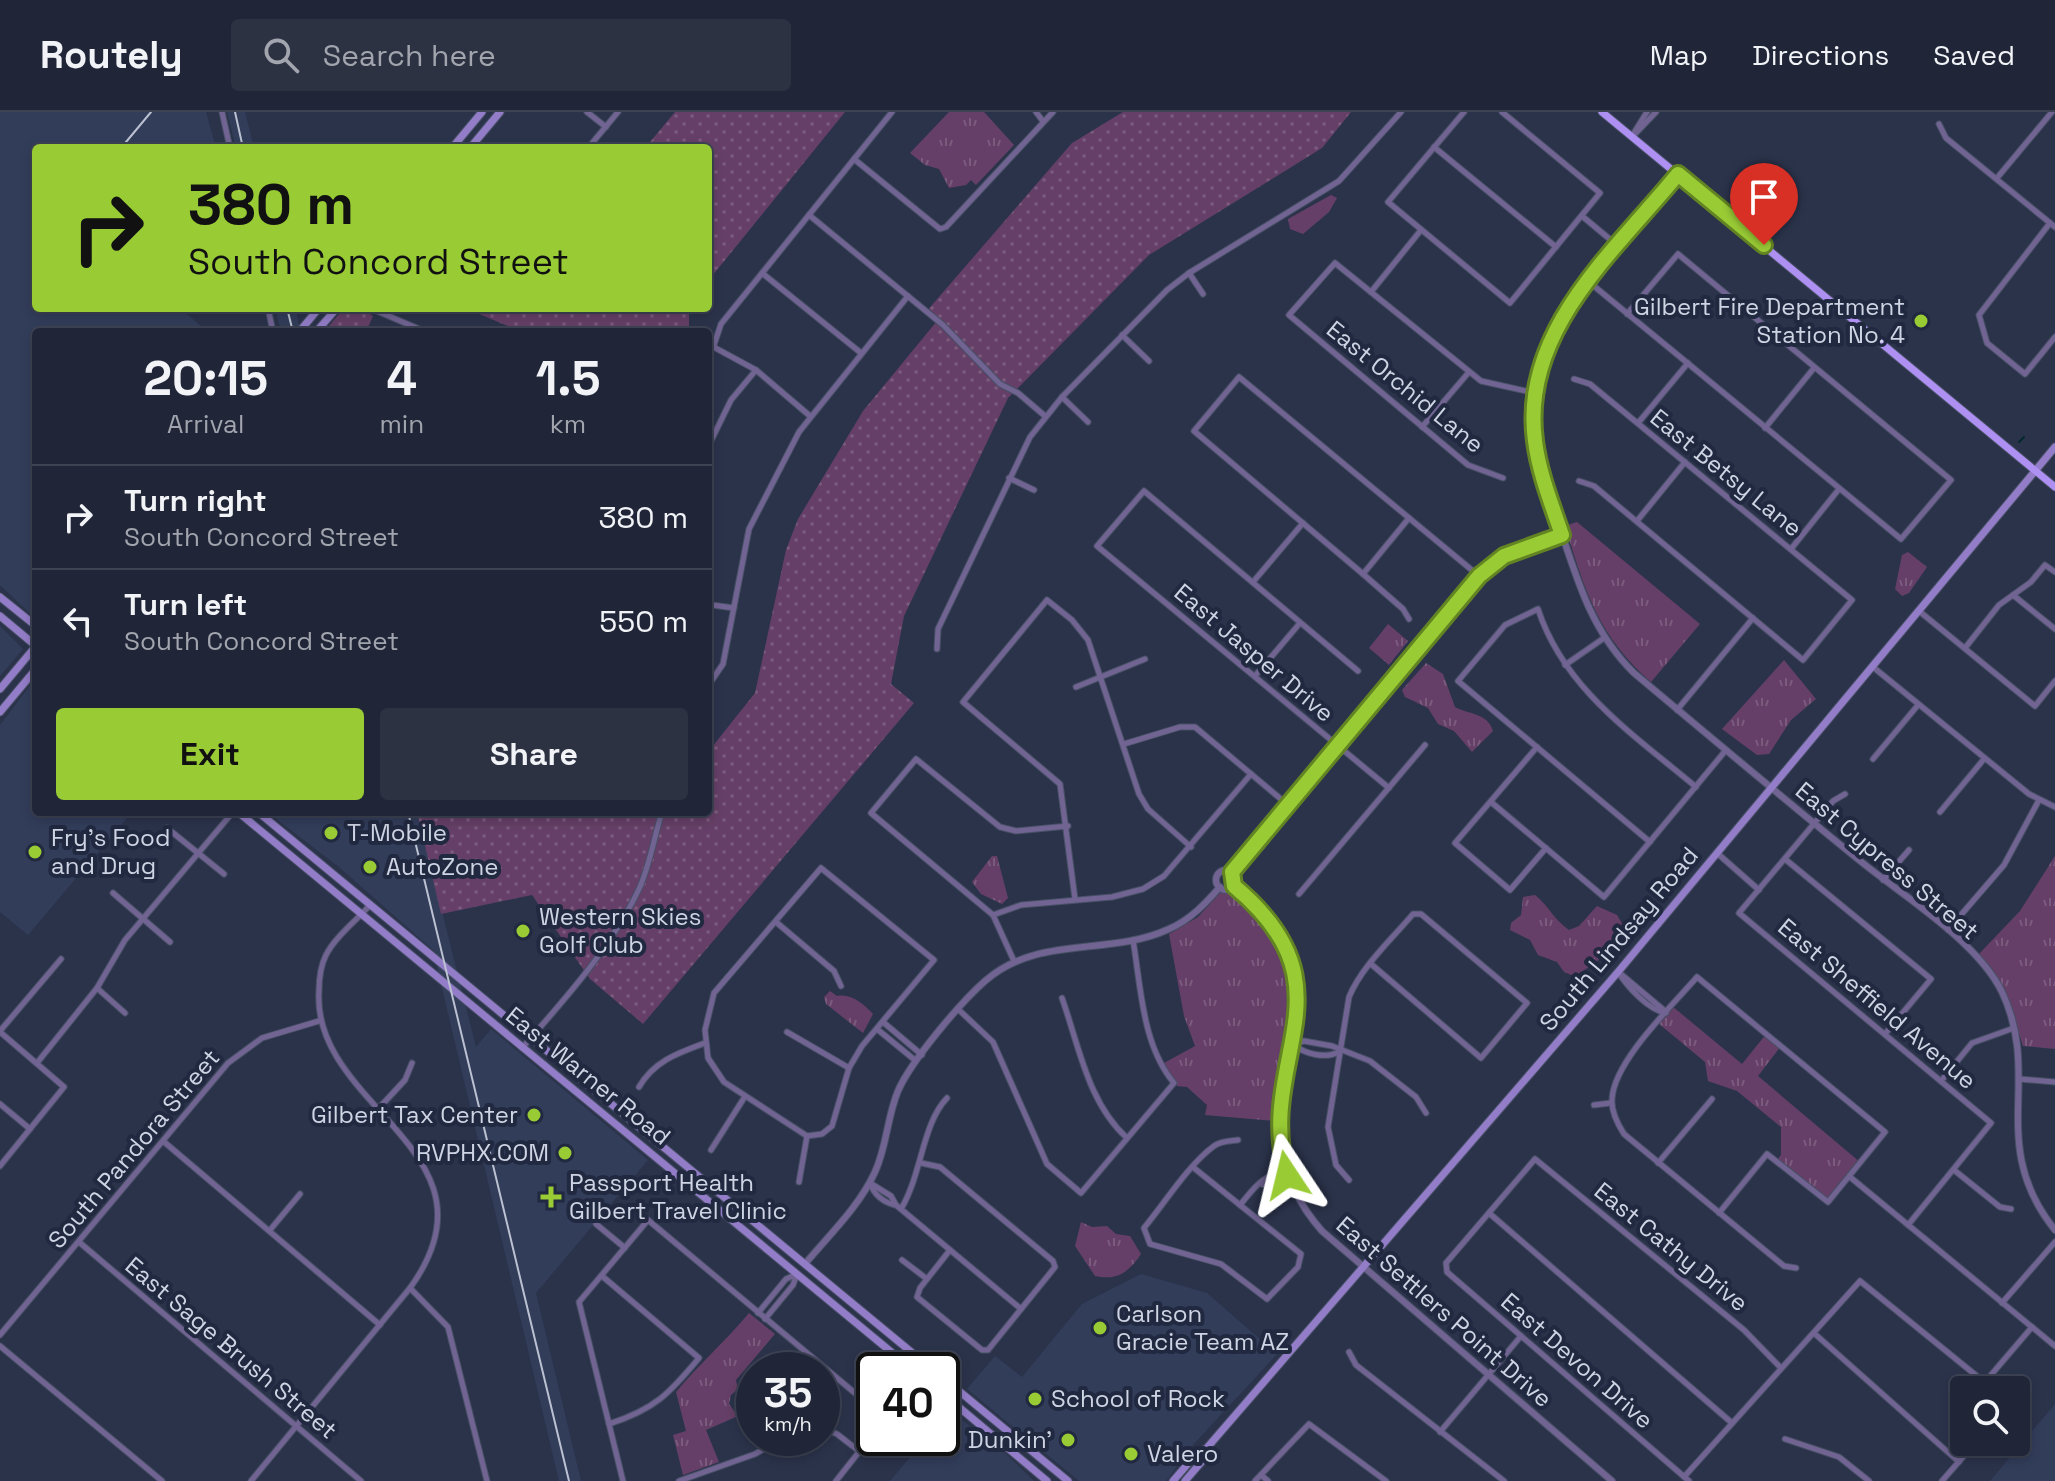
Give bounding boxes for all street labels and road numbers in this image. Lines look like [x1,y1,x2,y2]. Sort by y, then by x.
street label: East Orchid Lane [1320,314,1490,460]
street label: East Betsy Lane [1644,402,1809,543]
street label: East Jasper Drive [1168,577,1341,729]
street label: East Cypress Street [1789,775,1985,946]
street label: South Lindsay Road [1532,840,1705,1037]
street label: East Sheffield Avenue [1772,911,1983,1096]
street label: East Warner Road [500,1000,677,1152]
street label: South Pandora Street [41,1043,226,1255]
street label: East Cathy Drive [1588,1175,1755,1318]
street label: East Settlers Point Drive [1330,1209,1559,1414]
street label: East Sage Brush Street [119,1250,344,1445]
street label: East Devon Drive [1495,1286,1660,1435]

